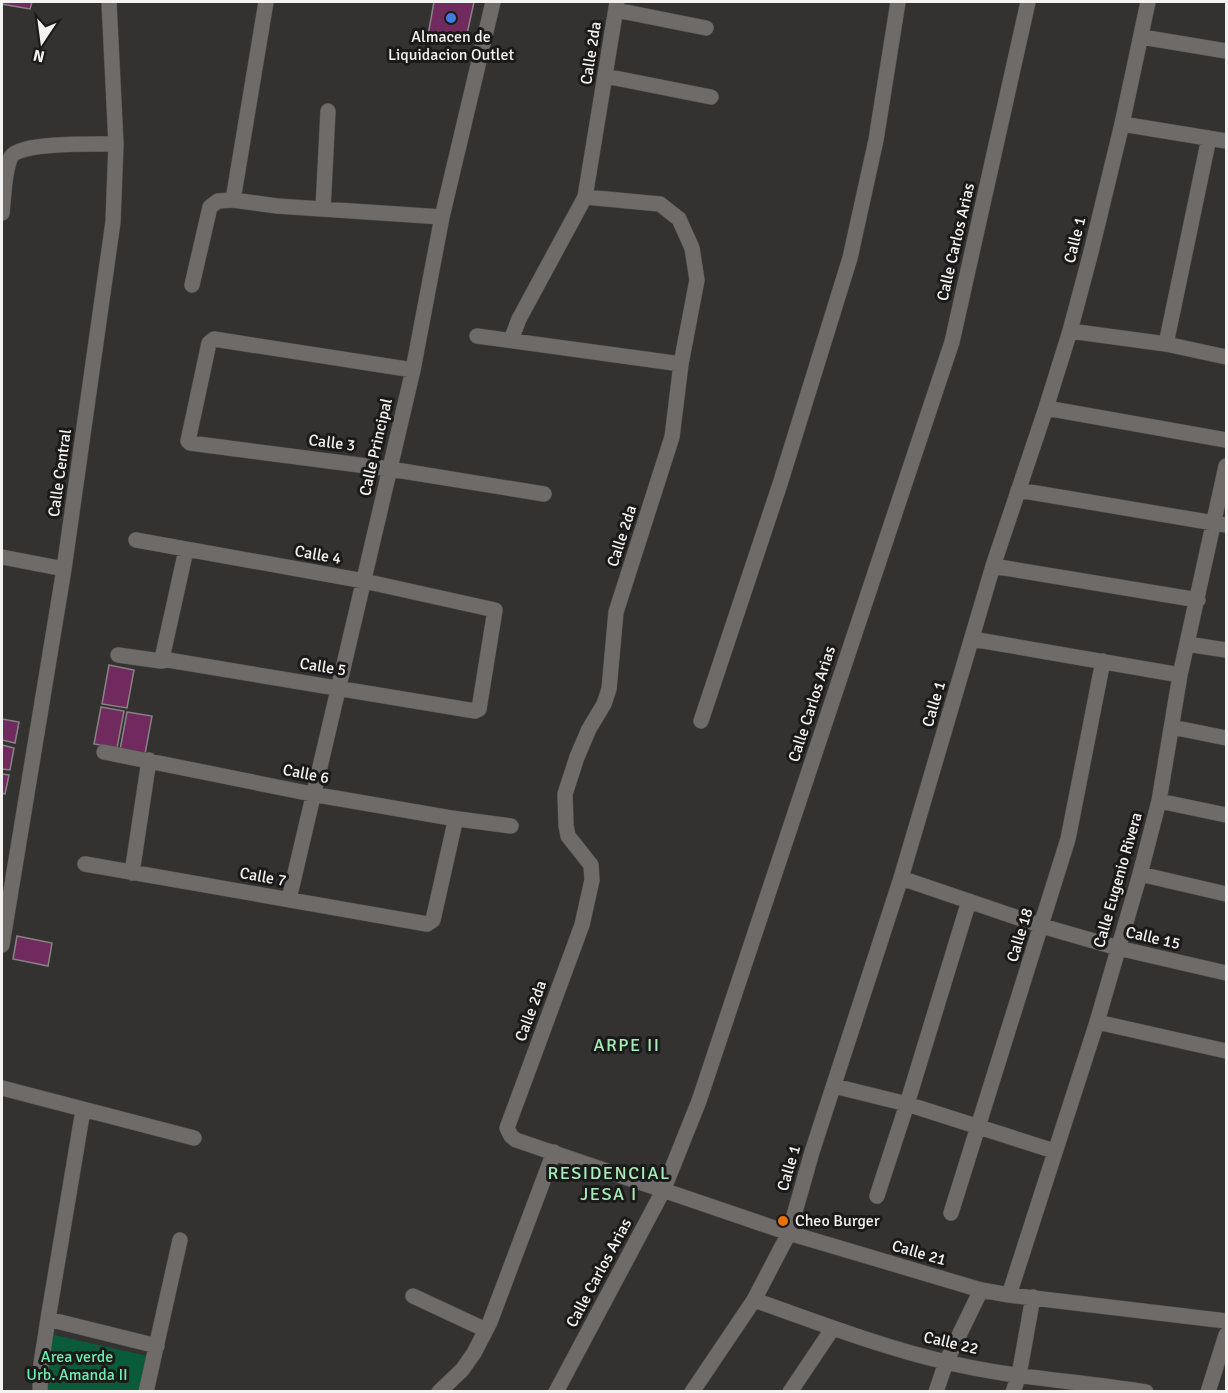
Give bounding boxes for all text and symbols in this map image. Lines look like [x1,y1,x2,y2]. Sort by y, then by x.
marker: Almacen de Liquidacion Outlet [444,11,458,25]
north arrow [12,12,72,72]
street label: Calle 2da [576,20,606,86]
place label: Almacen de Liquidacion Outlet [388,27,514,65]
text: N [31,45,47,67]
street label: Calle Carlos Arias [933,181,979,303]
street label: Calle 1 [1060,215,1090,265]
street label: Calle Principal [355,396,397,498]
street label: Calle Central [44,427,76,518]
street label: Calle 3 [308,430,356,456]
street label: Calle 2da [603,503,641,569]
street label: Calle 4 [293,541,343,569]
street label: Calle Carlos Arias [784,644,840,764]
street label: Calle 5 [298,653,348,681]
street label: Calle 1 [918,679,950,729]
street label: Calle 6 [281,760,331,788]
street label: Calle Eugenio Rivera [1089,810,1147,950]
street label: Calle 7 [238,863,288,891]
street label: Calle 18 [1002,906,1038,964]
street label: Calle 15 [1124,922,1182,954]
street label: Calle 2da [511,978,551,1044]
district label: ARPE II [593,1034,661,1056]
street label: Calle 1 [773,1143,805,1193]
district label: RESIDENCIAL JESA I [547,1162,671,1205]
place label: Cheo Burger [795,1211,880,1231]
marker: Cheo Burger [776,1214,790,1228]
street label: Calle Carlos Arias [562,1215,636,1331]
street label: Calle 21 [890,1236,948,1270]
street label: Calle 22 [922,1327,980,1359]
park label: Area verde Urb. Amanda II [26,1347,128,1385]

